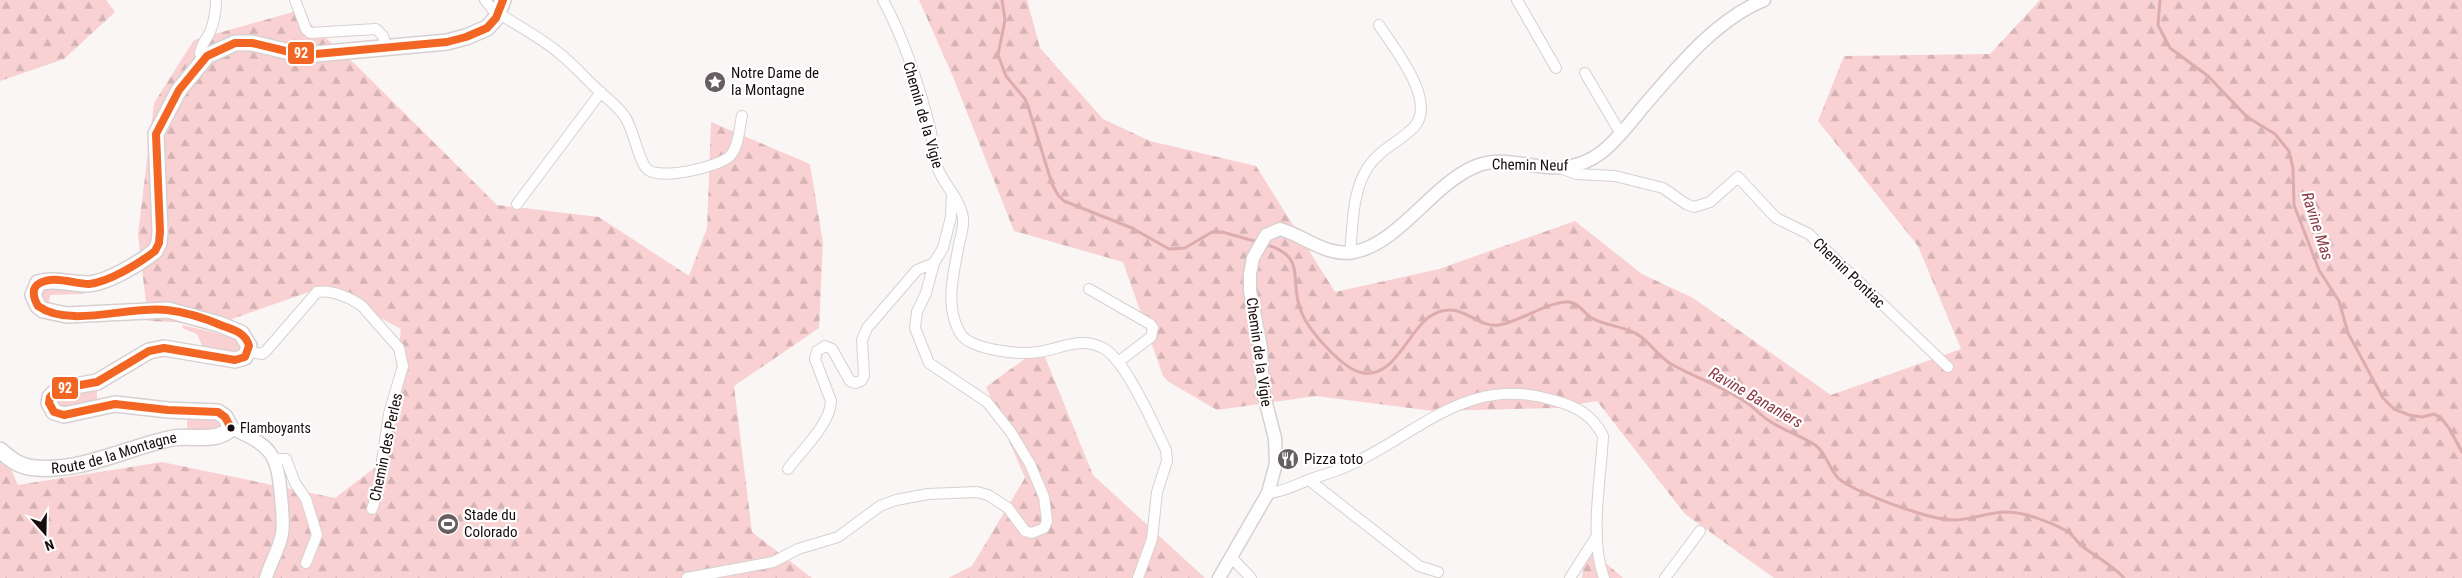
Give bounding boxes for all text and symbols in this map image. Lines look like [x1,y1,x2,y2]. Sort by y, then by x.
line badge: 92 [287,41,315,65]
text: 92 [294,45,308,61]
street label: Chemin de la Vigie [899,60,947,170]
place label: Notre Dame de la Montagne [731,64,819,99]
place icon: Notre Dame de la Montagne [703,70,727,94]
street label: Chemin Neuf [1492,155,1569,175]
water label: Ravine Mas [2298,190,2337,263]
street label: Chemin Pontiac [1809,234,1889,312]
street label: Chemin de la Vigie [1242,296,1276,408]
water label: Ravine Bananiers [1705,363,1806,432]
line badge: 92 [51,376,79,400]
text: 92 [58,380,72,396]
street label: Chemin des Perles [366,391,406,503]
place label: Flamboyants [240,420,311,436]
marker: Flamboyants [226,423,236,433]
street label: Route de la Montagne [51,429,178,477]
restaurant icon: Pizza toto [1276,447,1300,471]
place label: Pizza toto [1304,450,1363,468]
place label: Stade du Colorado [464,506,517,541]
north arrow [20,508,70,558]
sports icon: Stade du Colorado [436,512,460,536]
text: N [43,536,56,554]

